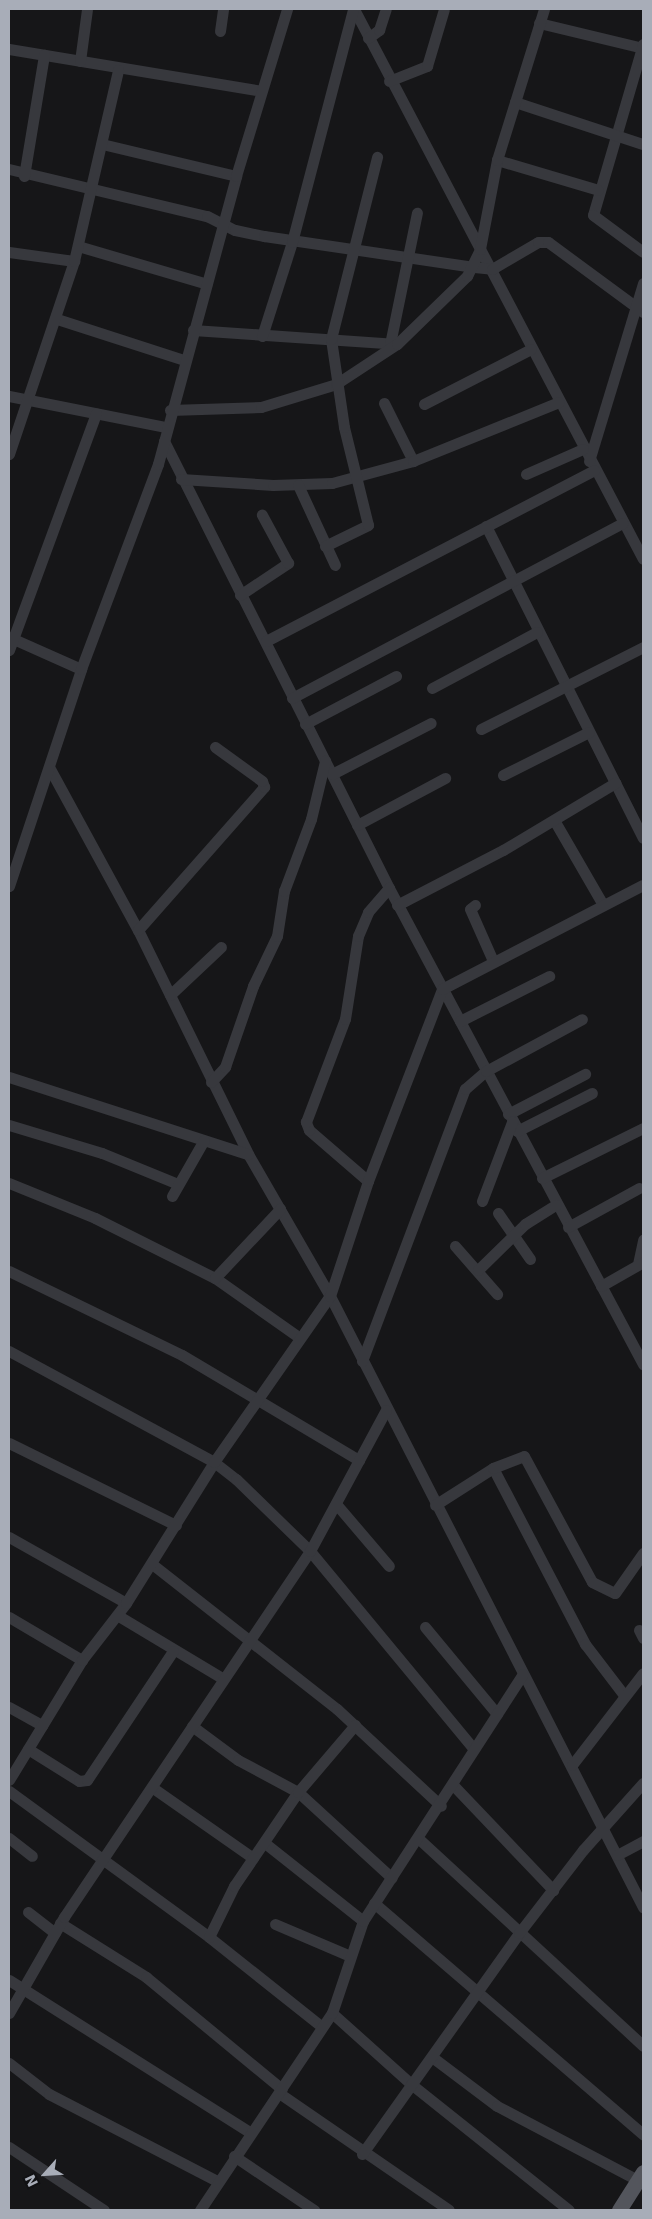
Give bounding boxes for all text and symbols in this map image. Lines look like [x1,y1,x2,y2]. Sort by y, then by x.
north arrow [20,2149,70,2199]
text: N [22,2172,41,2189]

